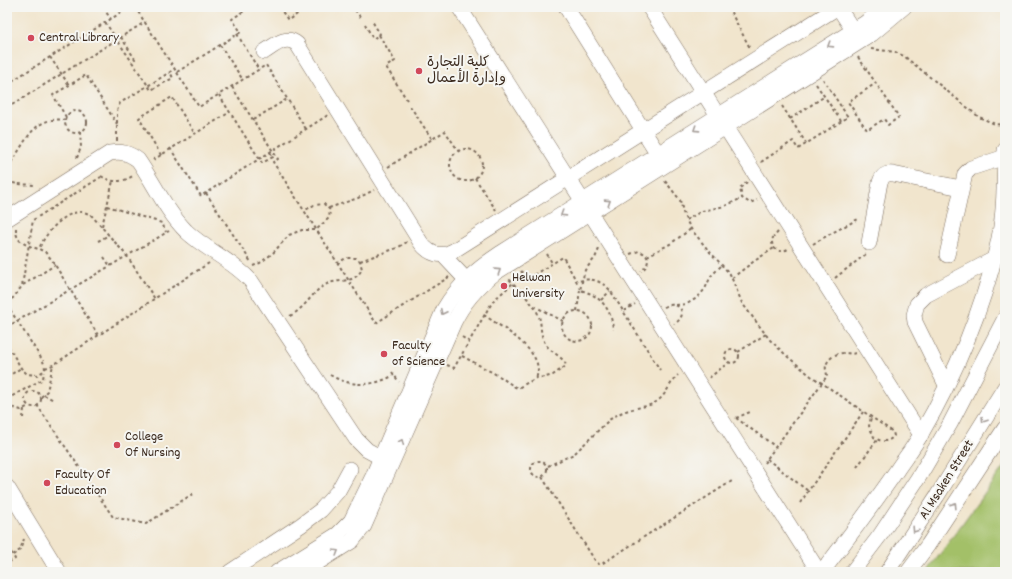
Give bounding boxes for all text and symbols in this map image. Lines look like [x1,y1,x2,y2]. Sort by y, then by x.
place label: Central Library [39,28,119,48]
marker: Central Library [26,33,36,43]
one-way arrow [827,40,834,47]
place label: كلية التجارة وإدارة الأعمال [427,53,506,89]
marker: كلية التجارة وإدارة الأعمال [414,66,424,76]
one-way arrow [694,124,701,131]
one-way arrow [604,200,611,207]
one-way arrow [561,210,568,217]
place label: Helwan University [512,268,565,304]
one-way arrow [494,269,501,276]
marker: Helwan University [499,281,509,291]
one-way arrow [440,308,448,316]
place label: Faculty of Science [392,336,445,372]
marker: Faculty of Science [379,349,389,359]
one-way arrow [982,416,989,423]
place label: College Of Nursing [125,427,180,463]
street label: Al Msaken Street [915,436,979,524]
one-way arrow [396,439,404,447]
marker: College Of Nursing [112,440,122,450]
place label: Faculty Of Education [55,465,111,501]
marker: Faculty Of Education [42,478,52,488]
one-way arrow [949,502,956,509]
one-way arrow [912,526,920,533]
one-way arrow [332,549,339,556]

